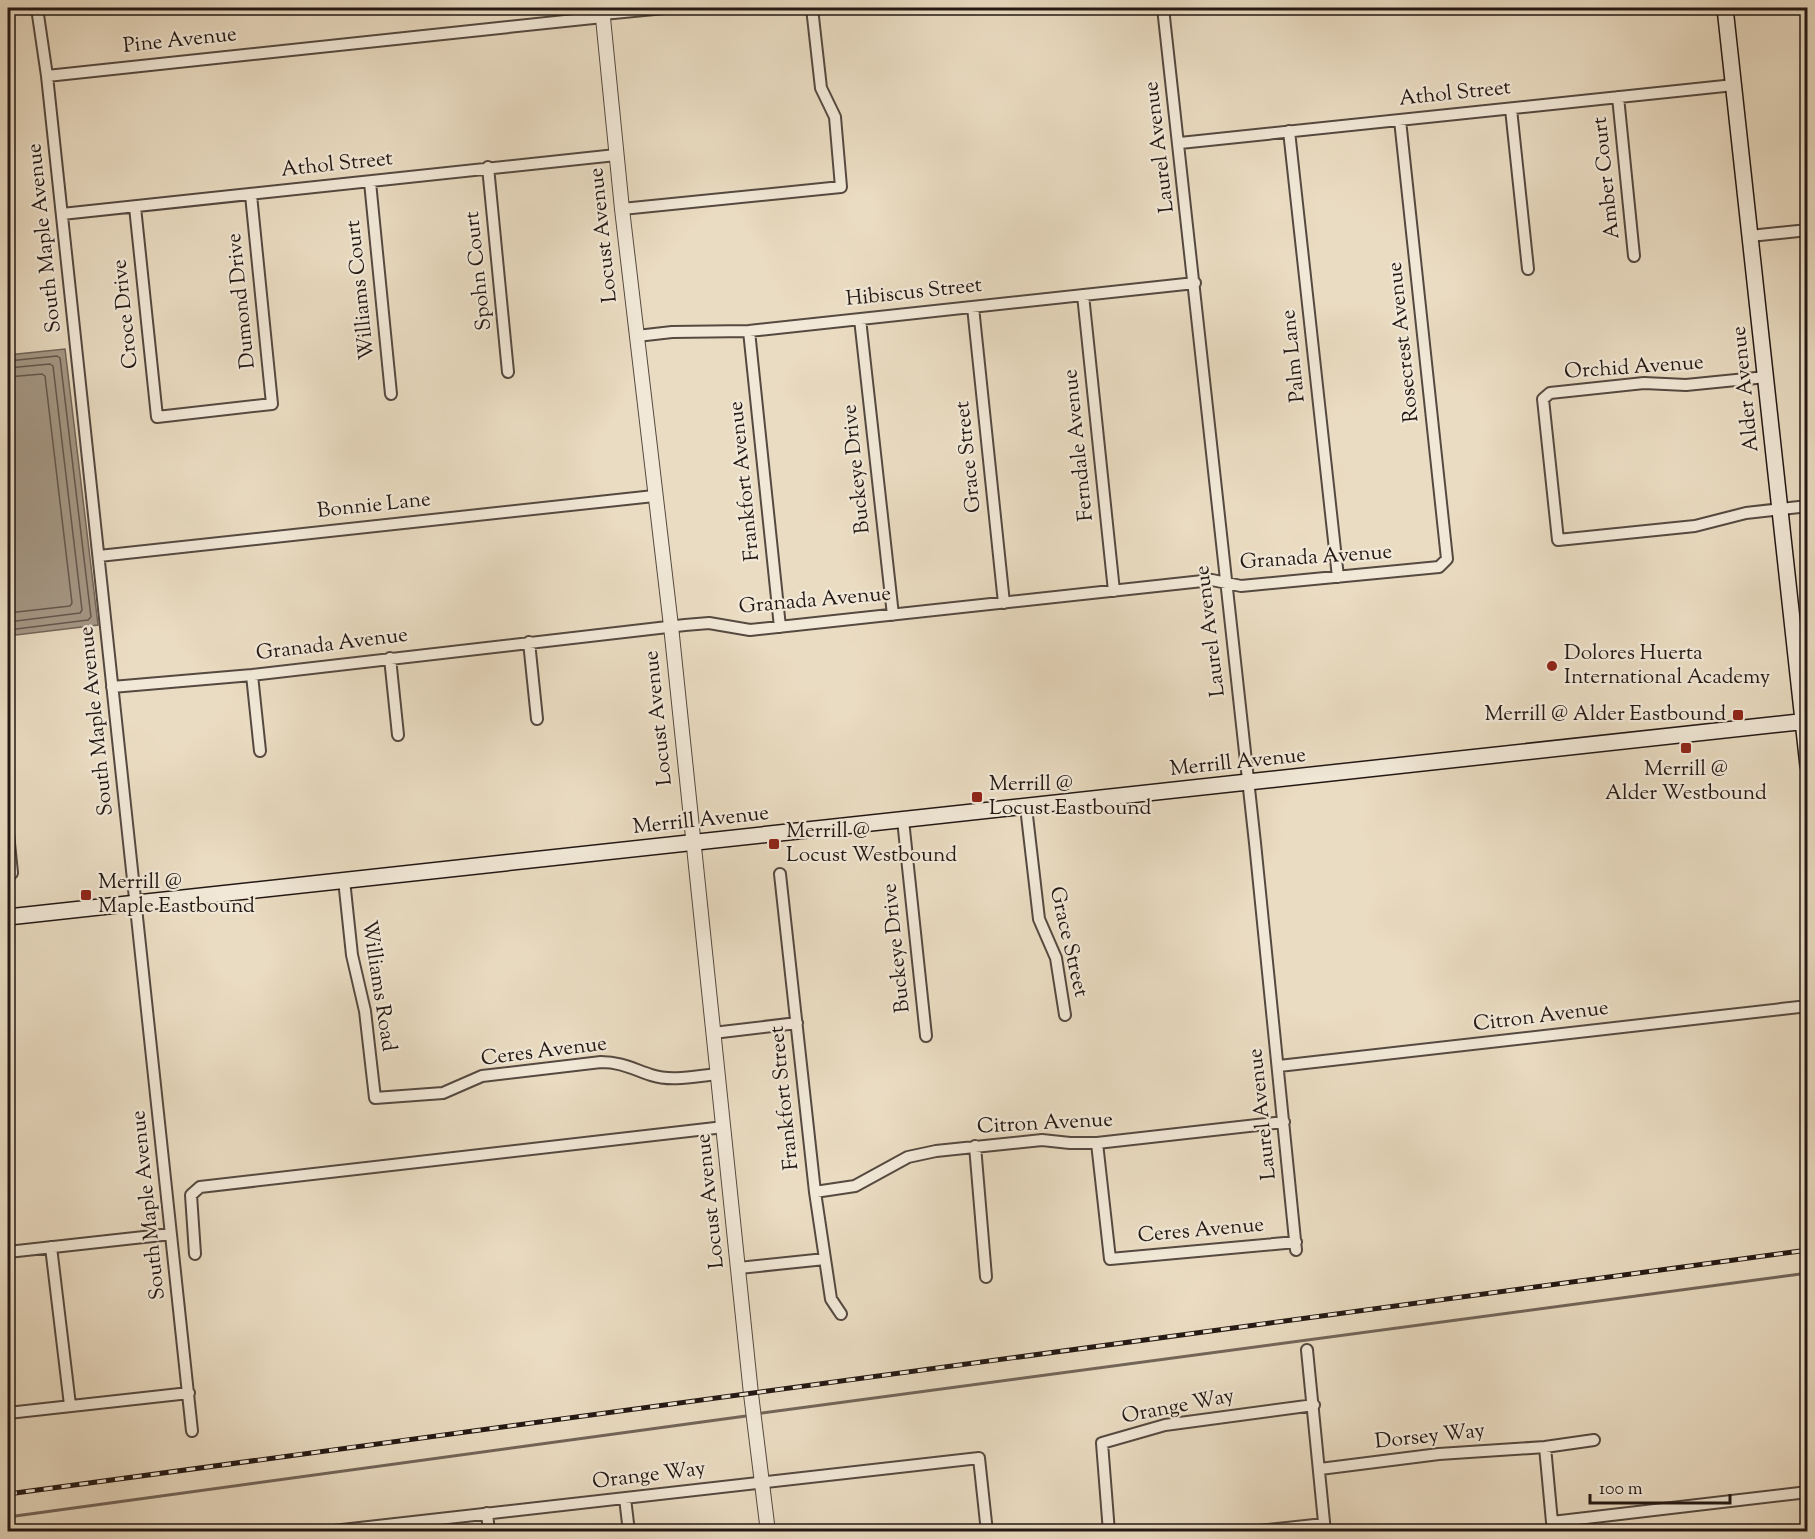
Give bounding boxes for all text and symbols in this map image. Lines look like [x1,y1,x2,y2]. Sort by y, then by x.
street label: Pine Avenue [122,20,238,62]
street label: Athol Street [1398,73,1512,115]
street label: Laurel Avenue [1137,80,1183,214]
street label: Amber Court [1586,115,1628,241]
street label: South Maple Avenue [20,142,70,334]
street label: Athol Street [280,144,394,186]
street label: Locust Avenue [582,166,626,304]
street label: Spohn Court [458,210,500,332]
street label: Williams Court [339,219,383,361]
street label: Dumond Drive [220,232,264,370]
street label: Croce Drive [105,258,147,370]
street label: Rosecrest Avenue [1381,260,1427,424]
street label: Hibiscus Street [845,271,983,315]
street label: Palm Lane [1274,308,1314,404]
street label: Alder Avenue [1724,324,1768,454]
street label: Orchid Avenue [1563,348,1705,388]
street label: Ferndale Avenue [1056,367,1102,523]
street label: Frankfort Avenue [722,400,768,562]
street label: Grace Street [948,400,990,514]
street label: Buckeye Drive [835,403,879,535]
street label: Bonnie Lane [316,485,432,527]
street label: Granada Avenue [1239,538,1393,578]
street label: Laurel Avenue [1188,564,1234,698]
street label: Granada Avenue [738,579,892,623]
street label: Granada Avenue [254,621,410,669]
street label: South Maple Avenue [72,625,122,817]
place label: Dolores Huerta International Academy [1564,639,1771,693]
street label: Locust Avenue [637,649,681,787]
marker: Dolores Huerta International Academy [1545,659,1559,673]
place label: Merrill @ Alder Eastbound [1484,700,1726,730]
marker: Merrill @ Alder Eastbound [1731,708,1745,722]
street label: Merrill Avenue [1168,741,1308,785]
marker: Merrill @ Alder Westbound [1679,741,1693,755]
place label: Merrill @ Alder Westbound [1605,755,1767,809]
place label: Merrill @ Locust Eastbound [989,770,1152,824]
marker: Merrill @ Locust Eastbound [970,790,984,804]
street label: Merrill Avenue [631,799,771,843]
place label: Merrill @ Locust Westbound [786,817,957,871]
marker: Merrill @ Locust Westbound [767,837,781,851]
place label: Merrill @ Maple Eastbound [98,868,255,922]
street label: Buckeye Drive [875,882,919,1014]
street label: Grace Street [1041,884,1095,1000]
marker: Merrill @ Maple Eastbound [79,888,93,902]
street label: Williams Road [353,918,403,1054]
street label: Citron Avenue [1472,994,1610,1040]
street label: Frankfort Street [763,1024,807,1172]
street label: Ceres Avenue [479,1029,609,1075]
street label: Laurel Avenue [1241,1047,1285,1181]
street label: Citron Avenue [976,1105,1114,1143]
street label: South Maple Avenue [124,1109,174,1301]
street label: Locust Avenue [689,1132,733,1270]
street label: Ceres Avenue [1137,1211,1265,1251]
street label: Orange Way [1119,1381,1237,1433]
street label: Dorsey Way [1373,1416,1487,1458]
street label: Orange Way [591,1454,708,1498]
scale bar [1590,1467,1730,1505]
text: 100 m [1599,1477,1643,1503]

